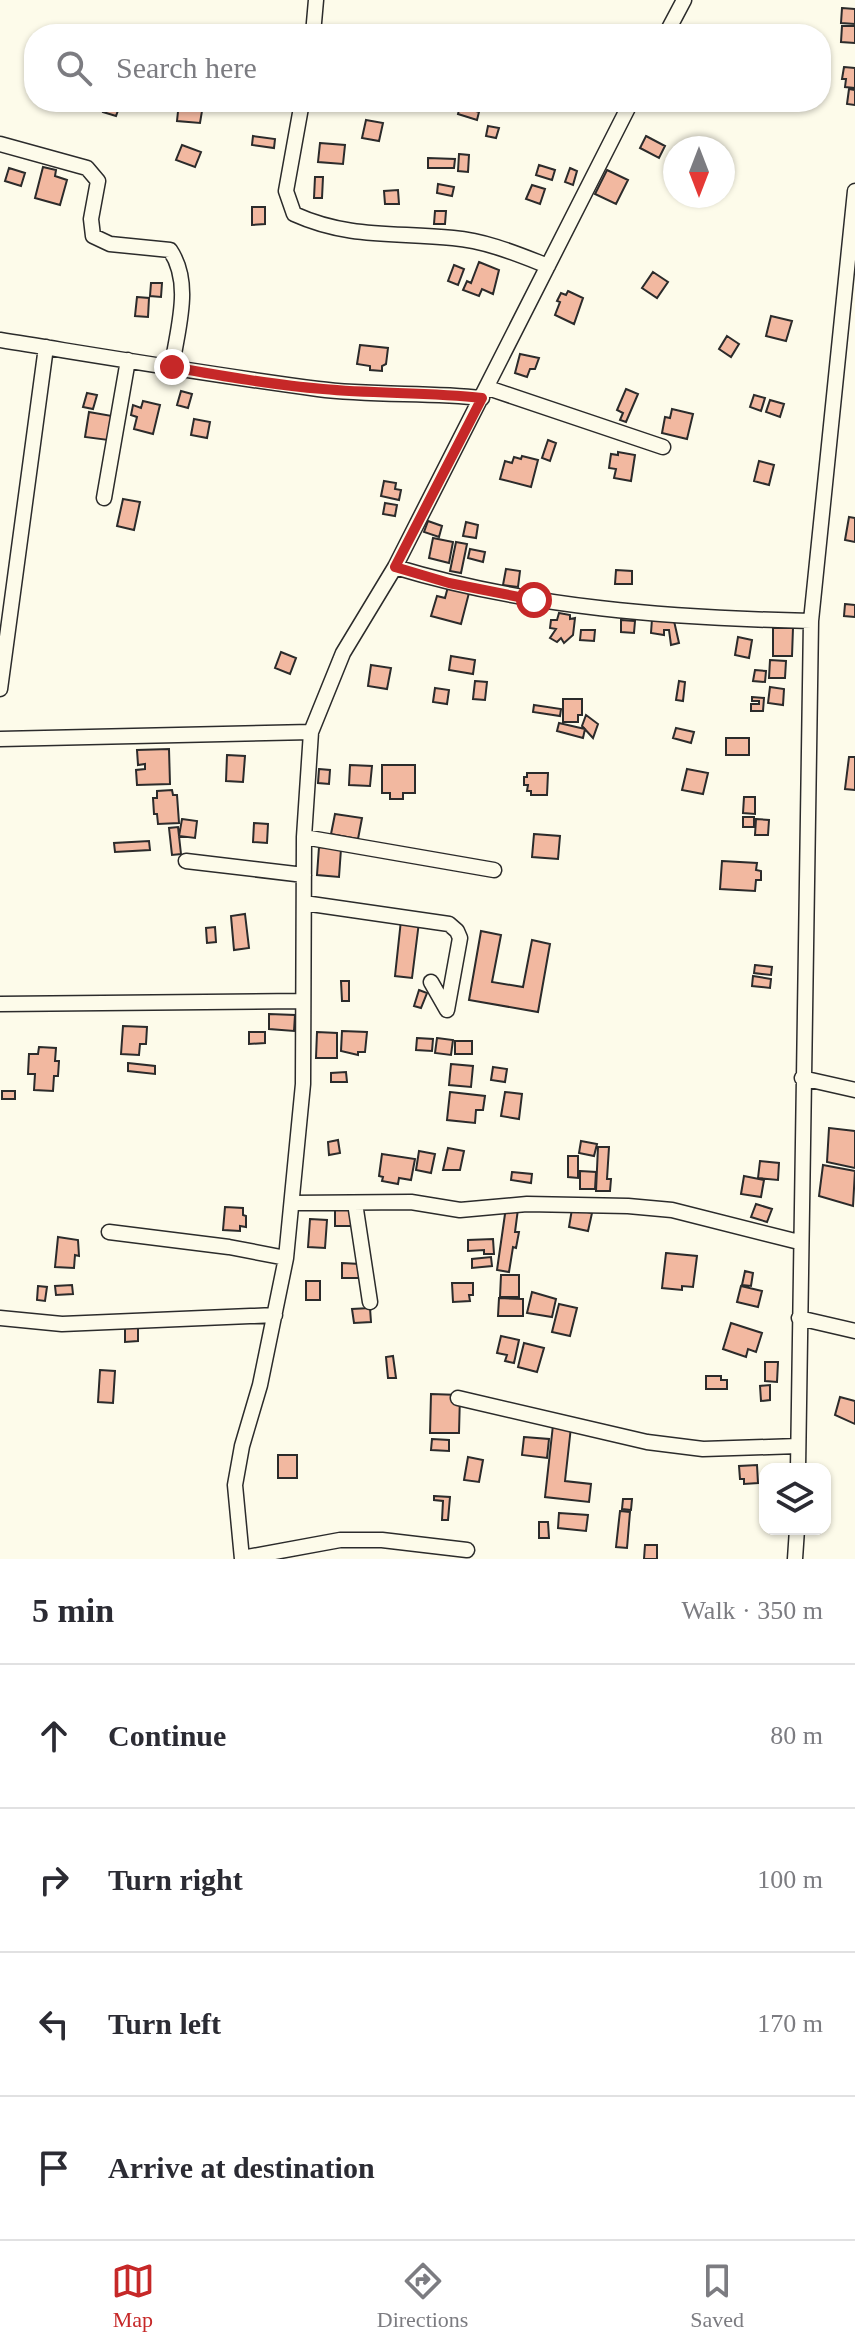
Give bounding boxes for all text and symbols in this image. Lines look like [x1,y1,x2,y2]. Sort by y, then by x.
search box [24,24,831,112]
icon: search [52,46,96,90]
text: Search here [116,51,257,84]
north arrow [663,136,735,208]
route end [154,349,190,385]
route start [516,582,552,618]
map controls [759,1463,831,1535]
button: layers [759,1463,831,1535]
text: 5 min [32,1592,114,1629]
text: Walk · 350 m [681,1596,823,1625]
icon: ahead [32,1714,76,1758]
text: Continue [108,1719,226,1752]
text: 80 m [770,1721,823,1750]
icon: right [32,1858,76,1902]
text: Turn right [108,1863,243,1896]
text: 100 m [757,1865,823,1894]
icon: left [32,2002,76,2046]
text: Turn left [108,2007,221,2040]
text: 170 m [757,2009,823,2038]
icon: arrive [32,2146,76,2190]
text: Arrive at destination [108,2151,375,2184]
tab: Map [111,2259,155,2333]
tab: Directions [377,2259,468,2333]
tab: Saved [690,2259,744,2333]

